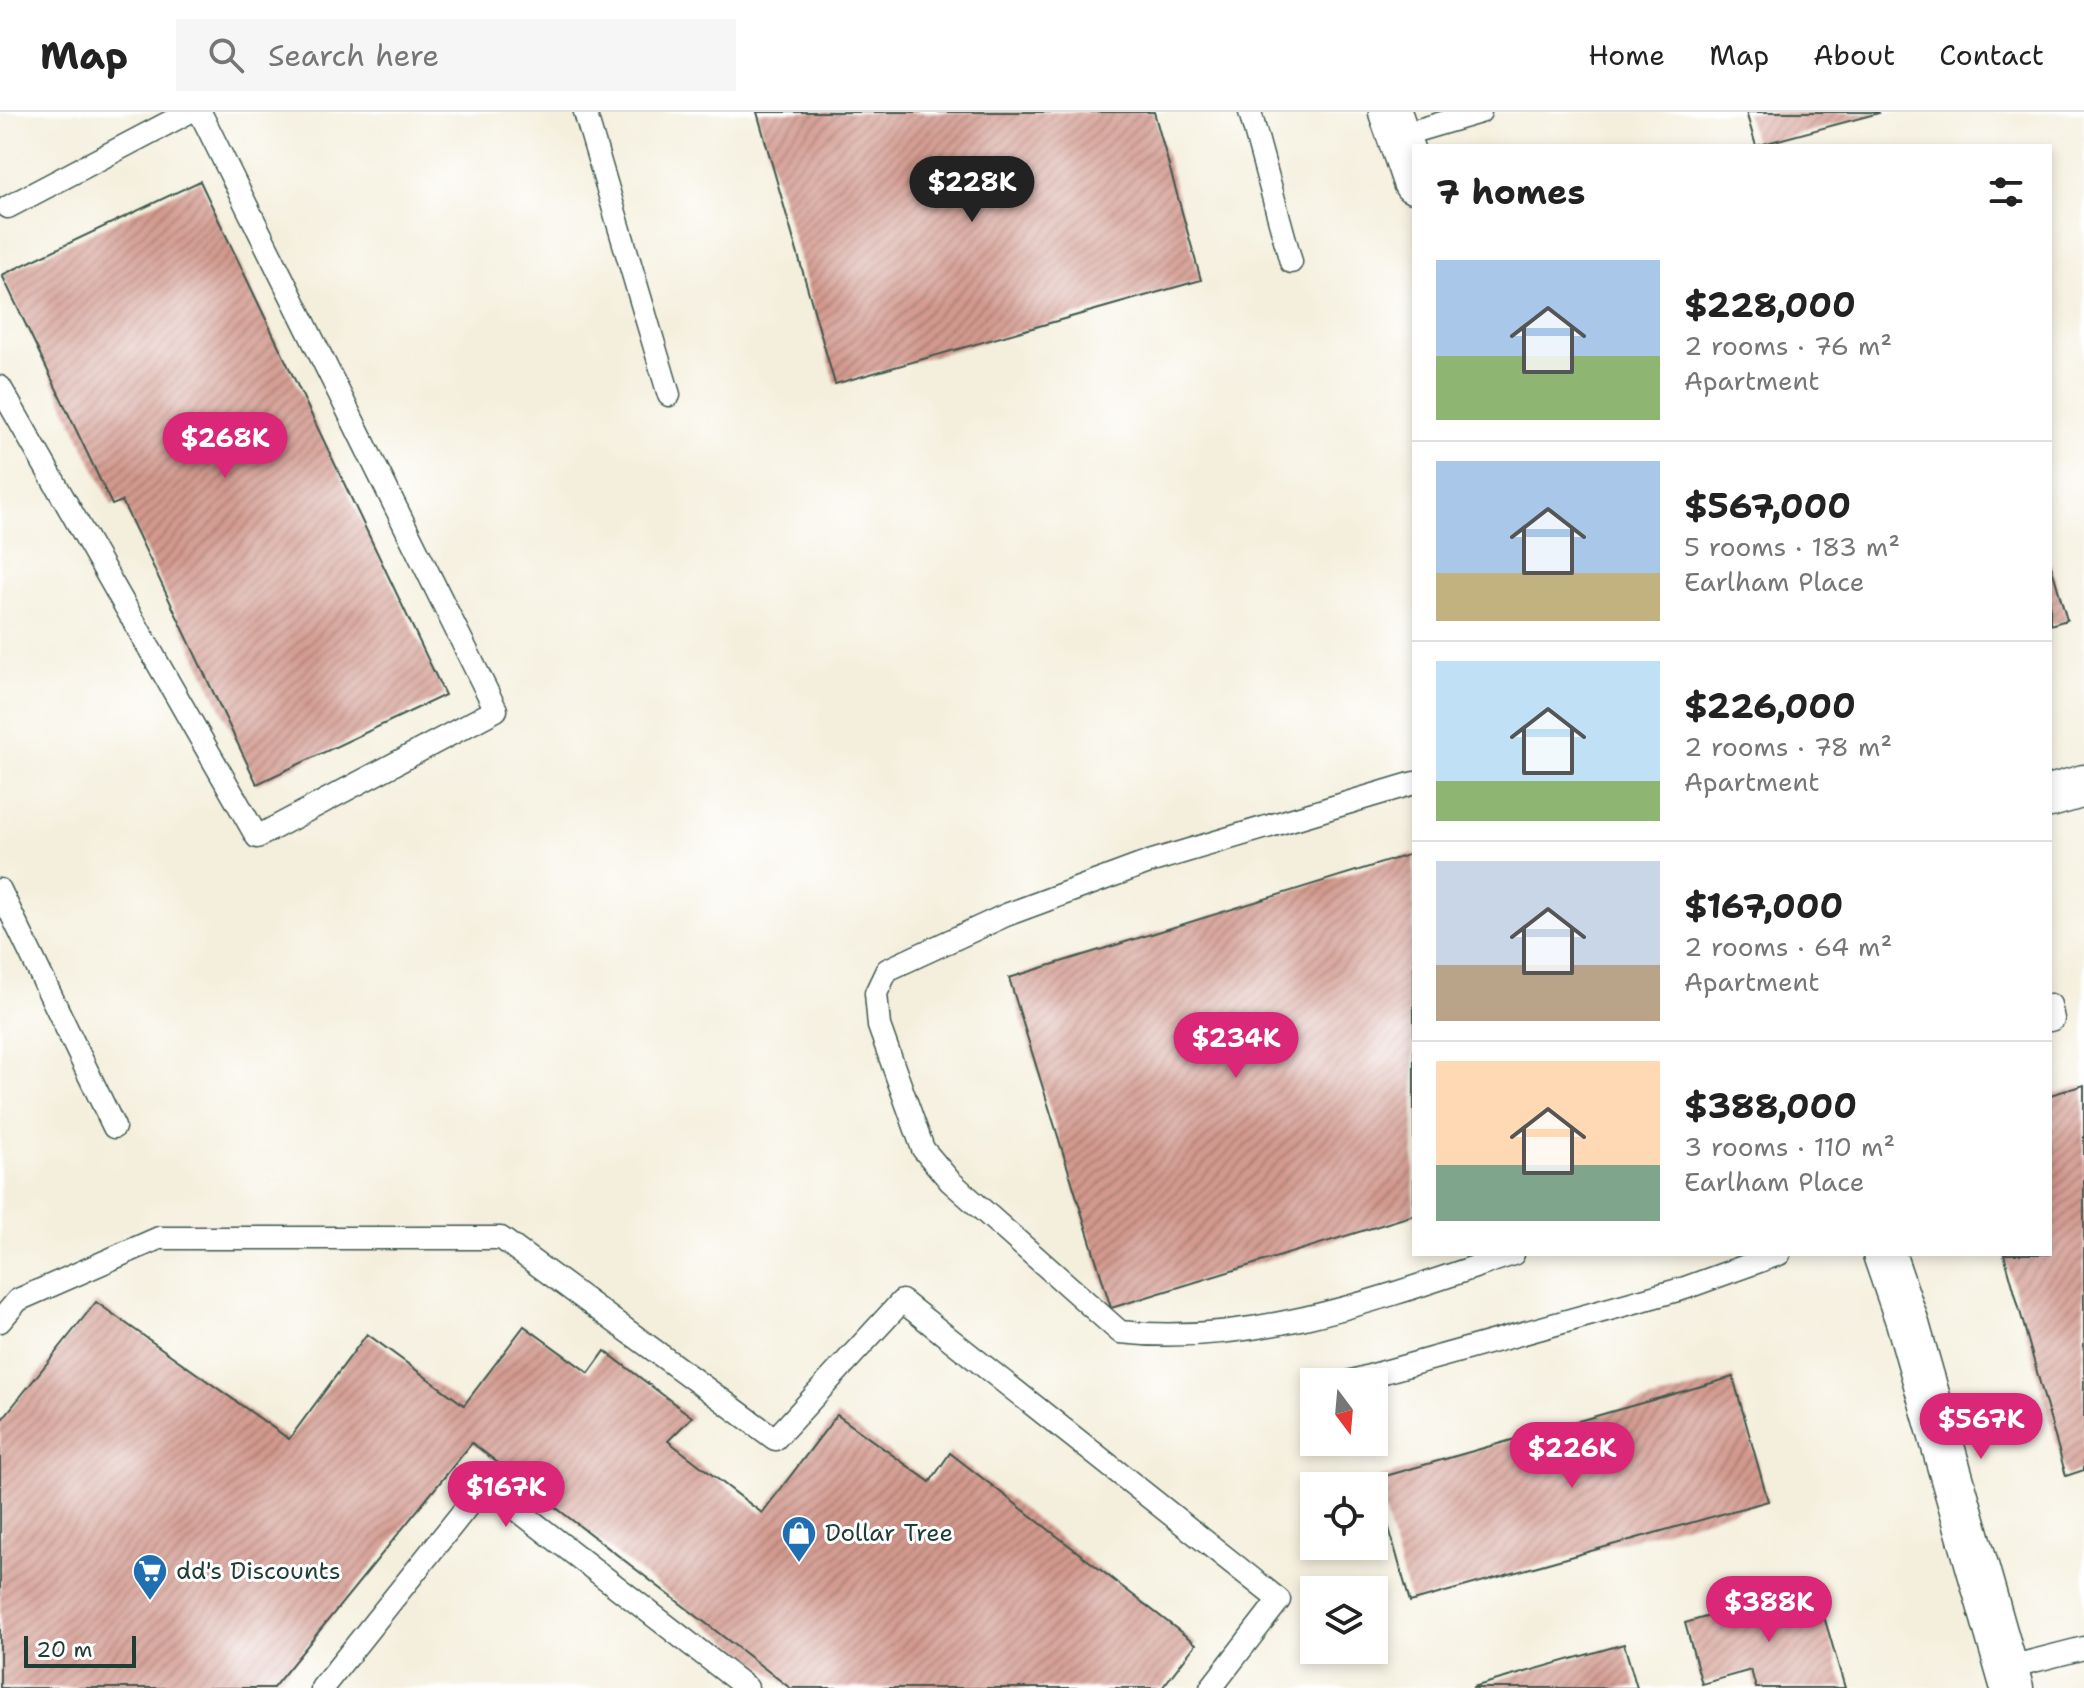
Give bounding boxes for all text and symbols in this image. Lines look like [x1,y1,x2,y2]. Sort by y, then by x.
search box [176,19,736,91]
text: Map [40,30,128,81]
icon: search [204,33,248,77]
text: Search here [268,35,439,76]
text: Home [1588,36,1665,74]
text: Map [1709,36,1769,74]
text: About [1813,36,1895,74]
text: Contact [1939,36,2044,74]
pin: $228K [916,156,1028,224]
text: $228K [927,164,1017,199]
text: 7 homes [1436,169,1585,215]
icon: filters [1984,170,2028,214]
text: $228,000 [1684,282,1856,328]
icon: home [1500,292,1596,388]
text: 2 rooms · 76 m² [1684,328,1892,363]
text: Apartment [1684,363,1820,398]
pin: $268K [169,412,281,480]
text: $268K [181,420,269,455]
text: $567,000 [1684,483,1851,529]
icon: home [1500,493,1596,589]
text: 5 rooms · 183 m² [1684,529,1900,564]
text: Earlham Place [1684,564,1865,599]
text: $226,000 [1684,683,1856,729]
icon: home [1500,693,1596,789]
text: 2 rooms · 78 m² [1684,729,1892,764]
text: Apartment [1684,764,1820,799]
text: $167,000 [1684,883,1843,929]
icon: home [1500,893,1596,989]
text: 2 rooms · 64 m² [1684,929,1892,964]
text: Apartment [1684,964,1820,999]
pin: $234K [1180,1012,1292,1080]
text: $234K [1191,1020,1281,1055]
text: $388,000 [1684,1083,1857,1129]
icon: home [1500,1093,1596,1189]
text: 3 rooms · 110 m² [1684,1129,1895,1164]
text: Earlham Place [1684,1164,1865,1199]
north arrow [1300,1368,1388,1456]
map controls [1300,1368,1388,1664]
pin: $567K [1925,1393,2037,1461]
text: $567K [1938,1401,2024,1436]
pin: $226K [1516,1422,1628,1490]
text: $226K [1528,1430,1616,1465]
pin: $167K [450,1461,562,1529]
text: $167K [466,1469,546,1504]
button: locate [1300,1472,1388,1560]
shop icon: Dollar Tree [780,1514,818,1564]
place label: Dollar Tree [825,1517,953,1549]
supermarket icon: dd's Discounts [131,1552,169,1602]
place label: dd's Discounts [176,1555,341,1587]
button: layers [1300,1576,1388,1664]
pin: $388K [1713,1576,1825,1644]
text: $388K [1724,1584,1814,1619]
scale bar [24,1632,136,1668]
text: 20 m [36,1635,93,1664]

